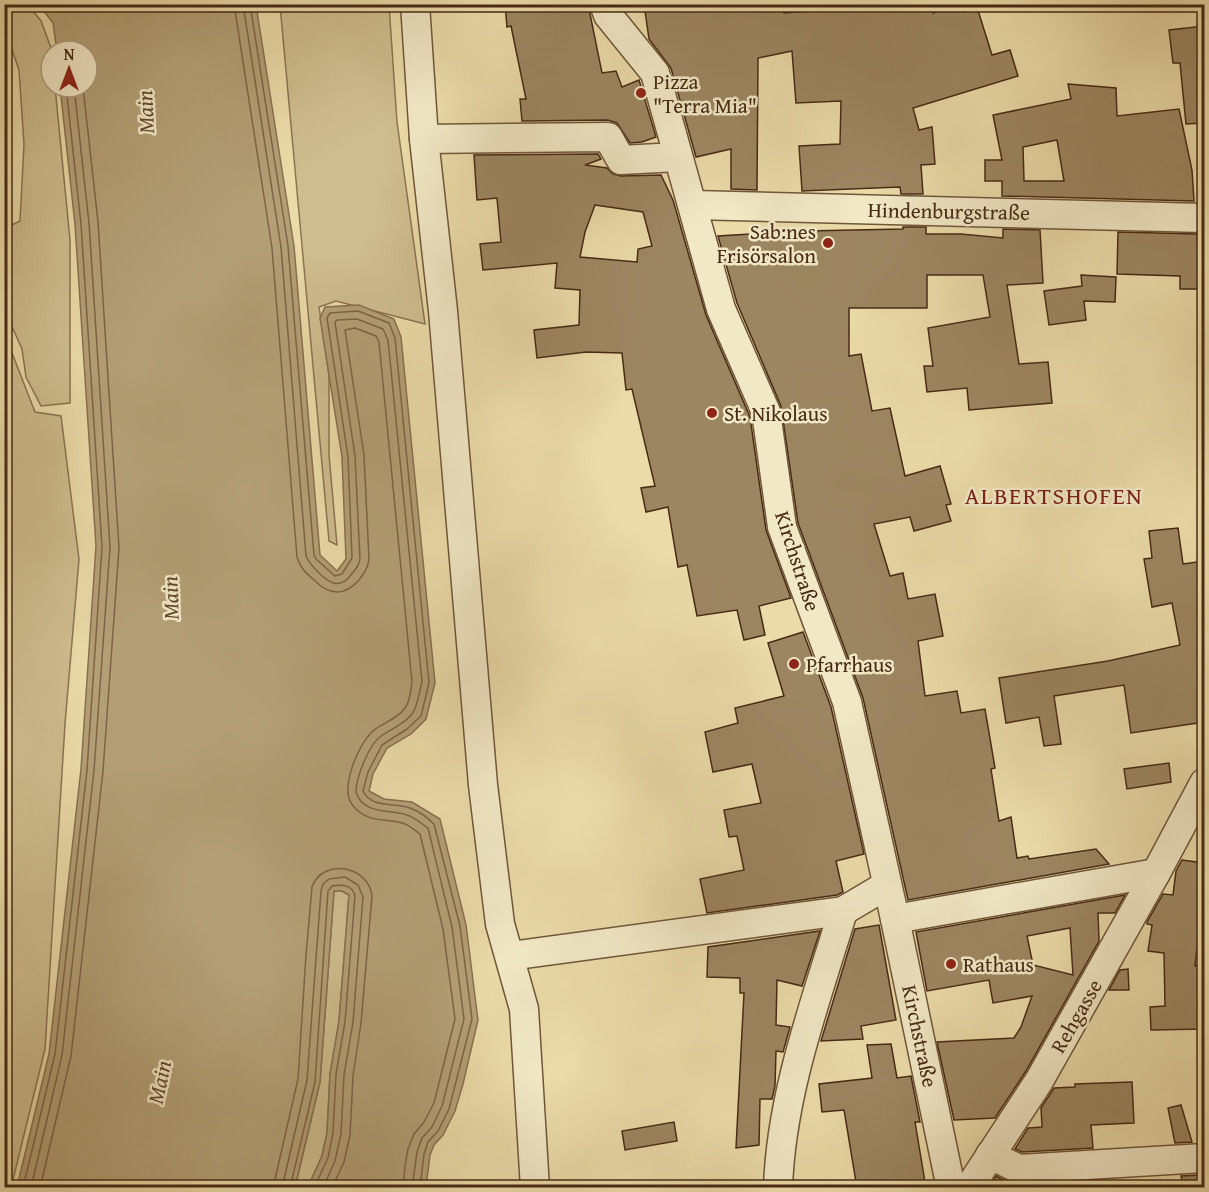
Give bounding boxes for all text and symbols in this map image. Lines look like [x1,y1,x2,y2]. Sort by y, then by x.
north arrow [39,39,99,99]
text: N [64,42,75,66]
place label: Pizza "Terra Mia" [653,66,757,121]
marker: Pizza "Terra Mia" [634,86,648,100]
water label: Main [128,89,162,135]
street label: Hindenburgstraße [868,194,1030,228]
place label: Sab:nes Frisörsalon [717,216,816,271]
marker: Sab:nes Frisörsalon [821,236,835,250]
place label: St. Nikolaus [724,398,828,429]
marker: St. Nikolaus [705,406,719,420]
district label: ALBERTSHOFEN [965,478,1143,513]
street label: Kirchstraße [767,507,829,615]
water label: Main [153,576,187,620]
place label: Pfarrhaus [806,649,893,680]
marker: Pfarrhaus [787,657,801,671]
place label: Rathaus [963,949,1034,980]
marker: Rathaus [944,957,958,971]
street label: Rehgasse [1042,973,1110,1059]
street label: Kirchstraße [894,982,946,1090]
water label: Main [139,1057,179,1107]

